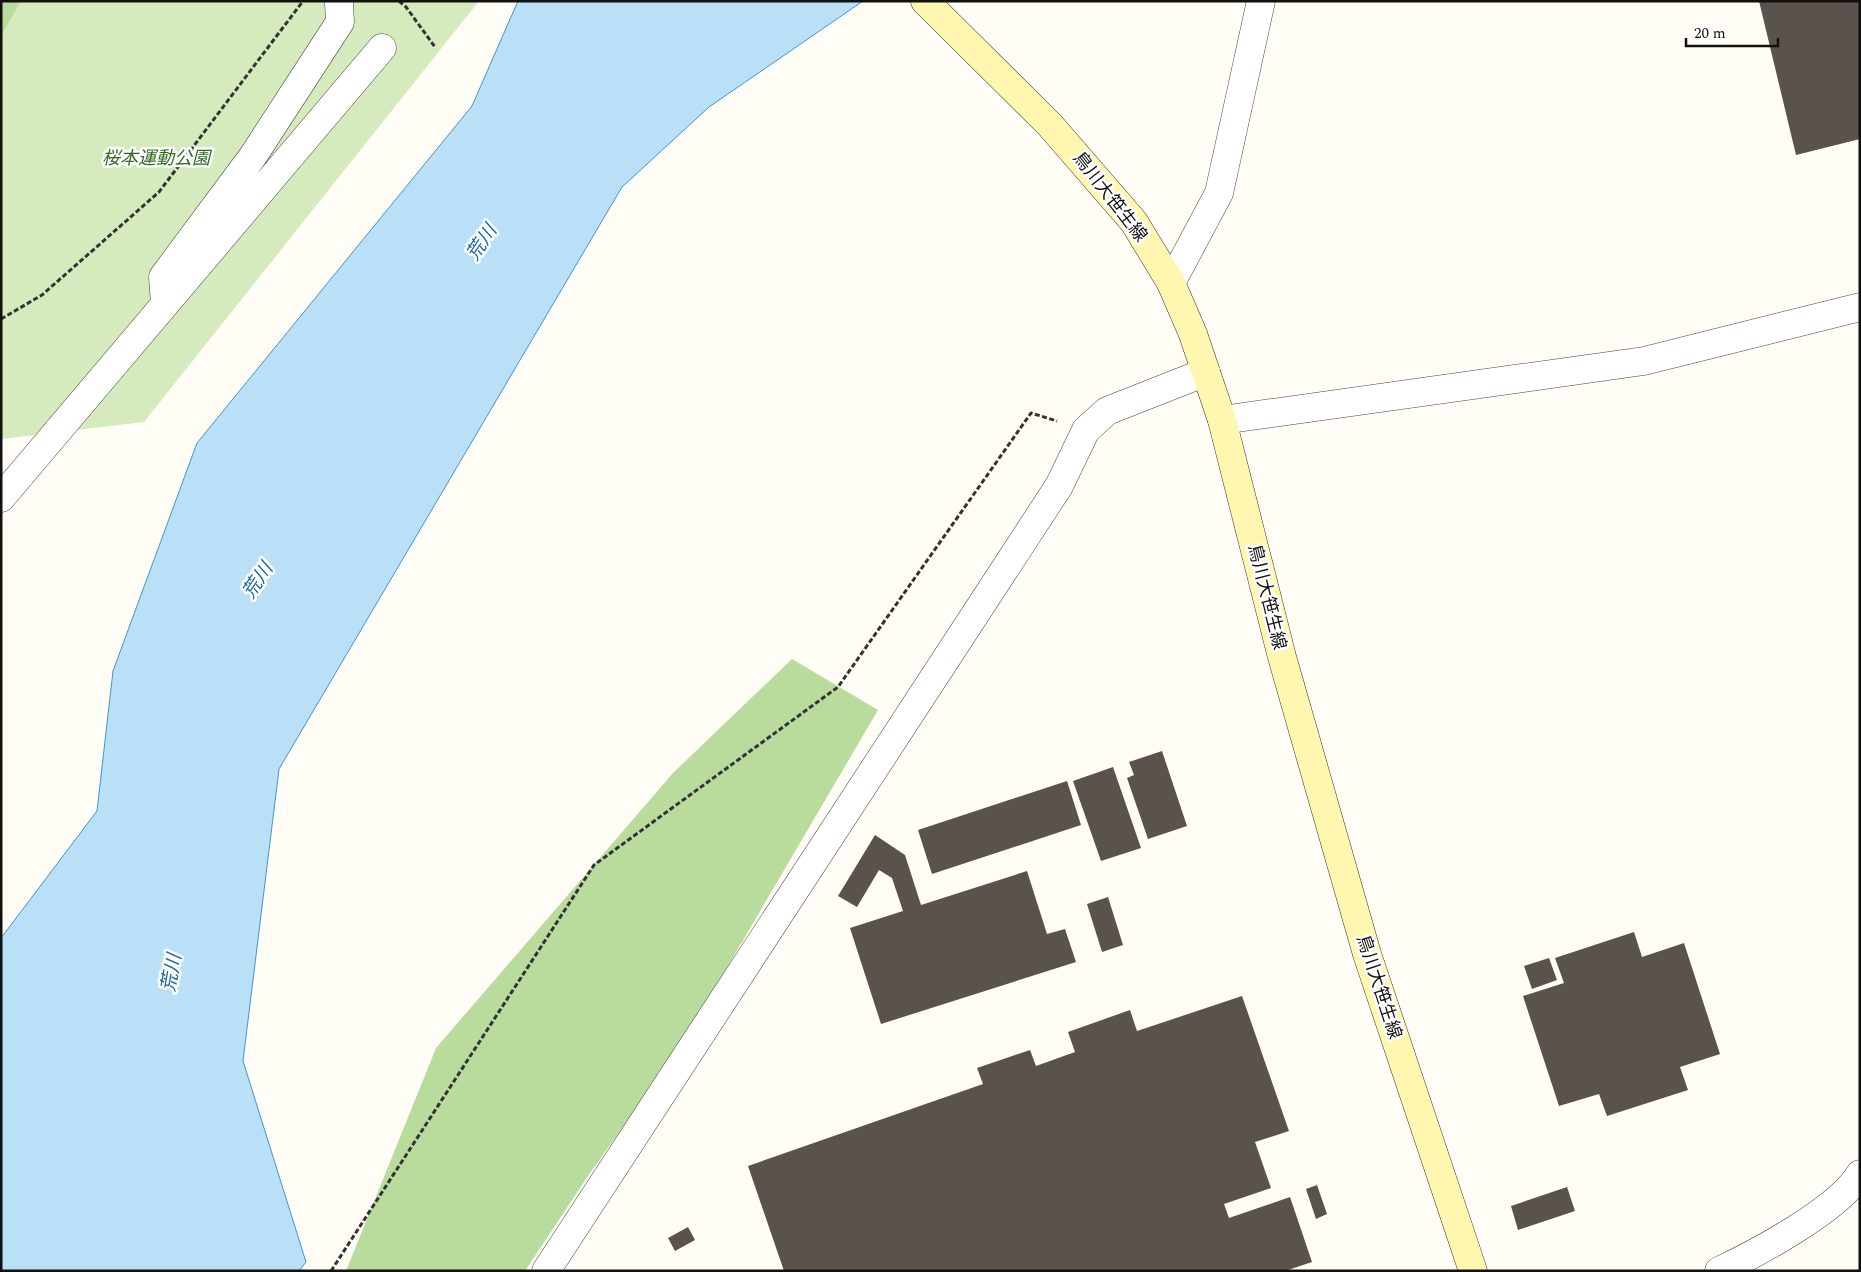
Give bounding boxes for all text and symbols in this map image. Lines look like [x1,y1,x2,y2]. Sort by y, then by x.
scale bar [1686,15,1778,47]
text: 20 m [1694,22,1726,45]
park label: 桜本運動公園 [102,145,213,172]
street label: 鳥川大笹生線 [1066,146,1154,248]
water label: 荒川 [459,217,506,267]
street label: 鳥川大笹生線 [1241,541,1293,653]
water label: 荒川 [235,555,282,605]
street label: 鳥川大笹生線 [1349,931,1409,1043]
water label: 荒川 [154,950,190,994]

